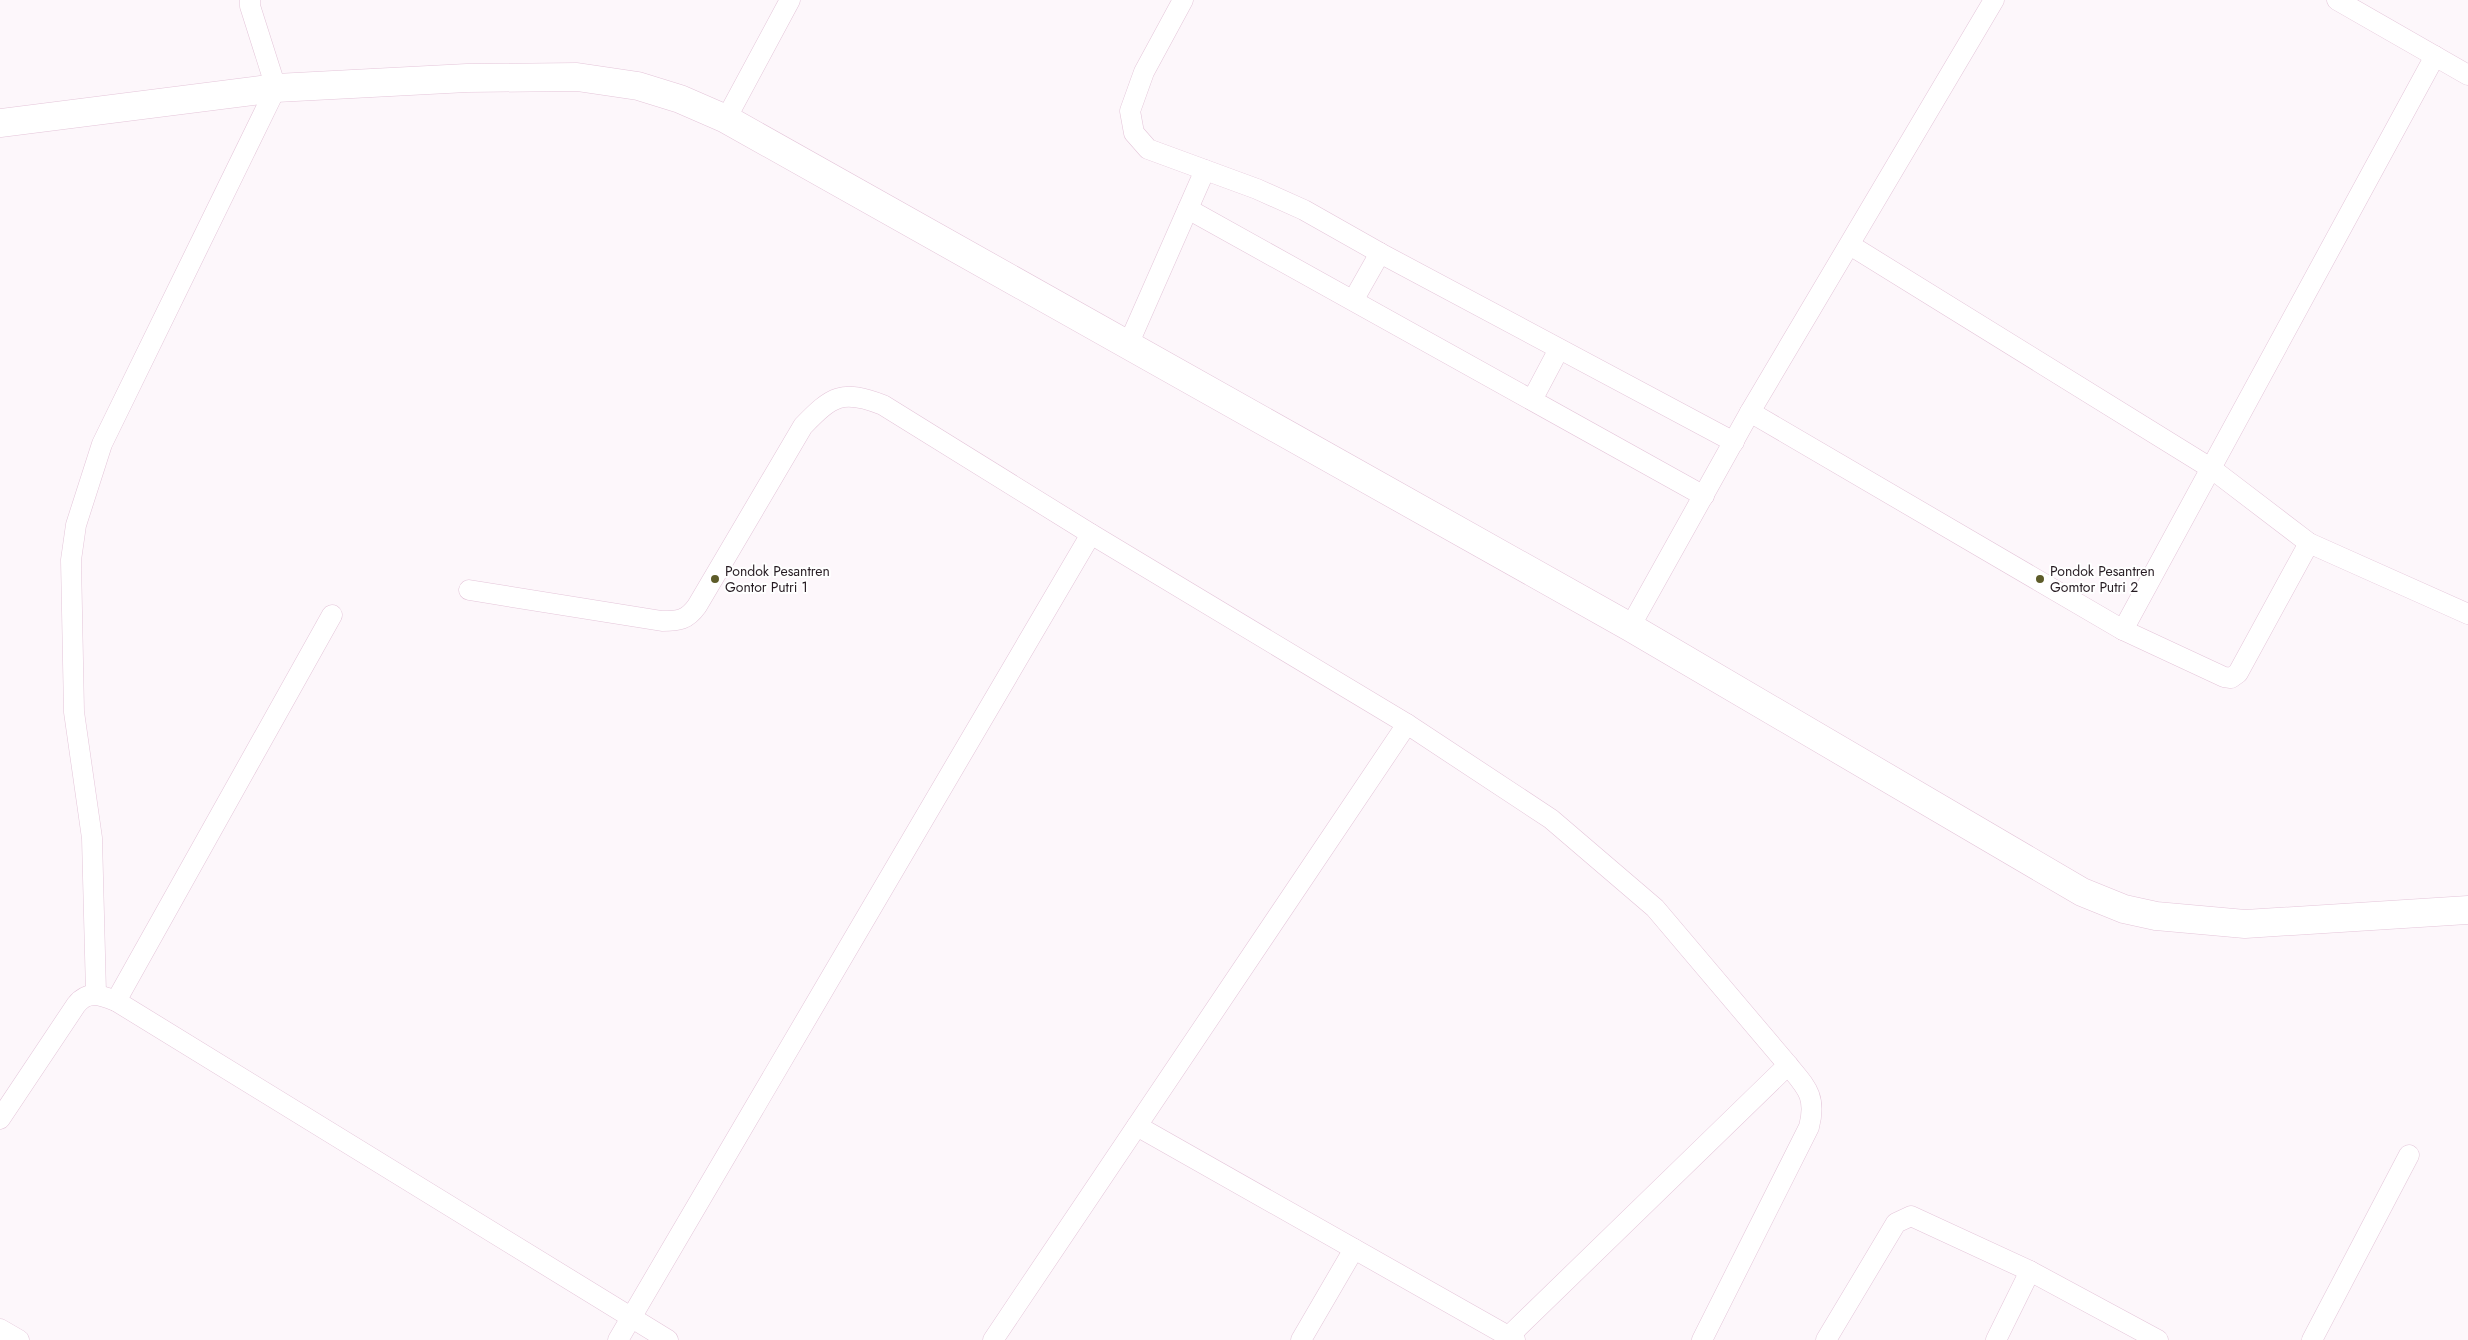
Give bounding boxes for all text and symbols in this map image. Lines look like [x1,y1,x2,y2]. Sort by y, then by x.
place label: Pondok Pesantren Gontor Putri 1 [725,561,830,597]
place label: Pondok Pesantren Gomtor Putri 2 [2050,561,2155,597]
marker: Pondok Pesantren Gontor Putri 1 [709,573,721,585]
marker: Pondok Pesantren Gomtor Putri 2 [2034,573,2046,585]

